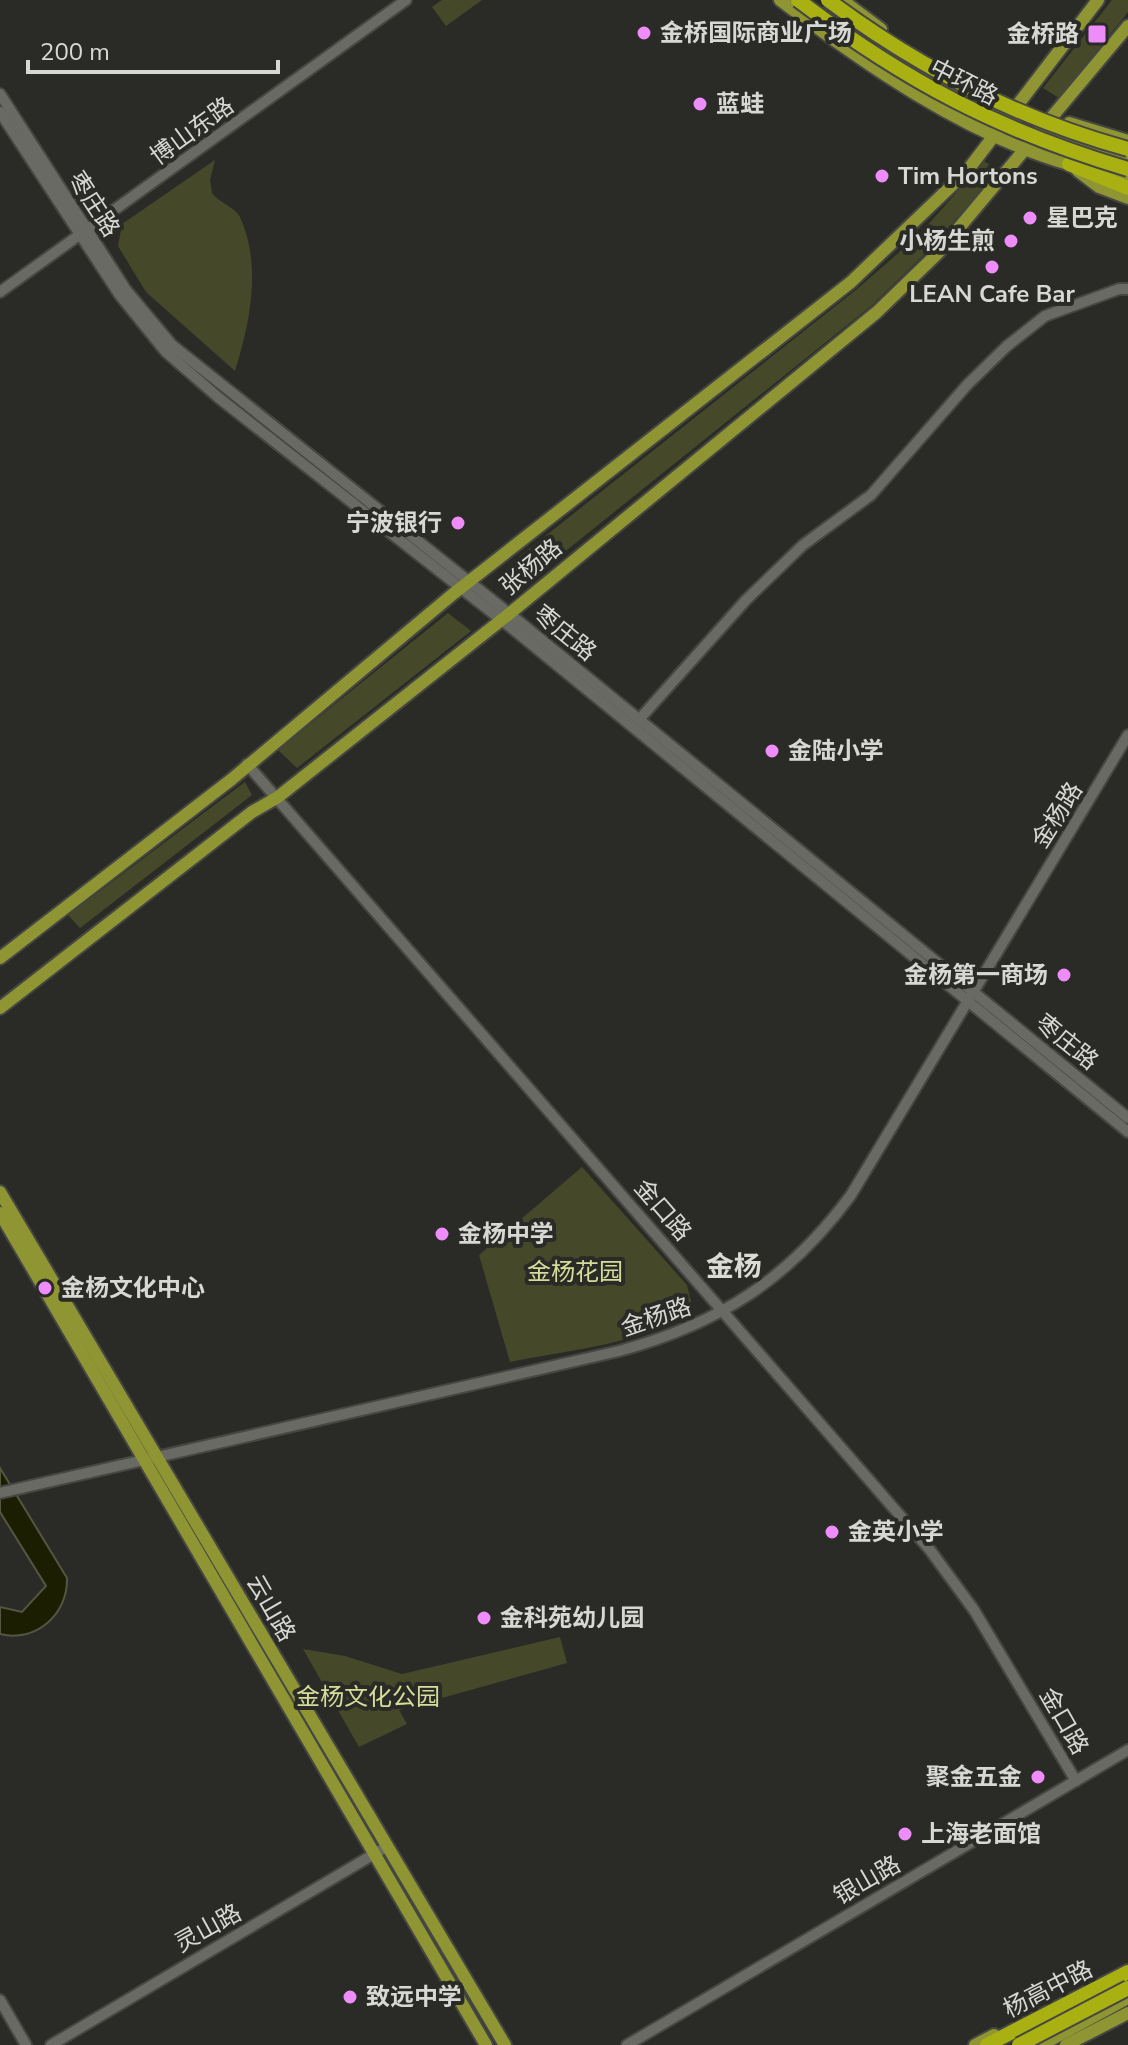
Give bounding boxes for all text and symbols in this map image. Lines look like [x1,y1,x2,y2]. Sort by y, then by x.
place label: 金桥国际商业广场 [660,17,852,49]
place label: 金桥路 [1007,18,1079,50]
marker: 金桥路 [1086,23,1108,45]
scale bar [28,24,278,74]
marker: 金桥国际商业广场 [635,24,653,42]
text: 200 m [40,36,110,68]
street label: 中环路 [925,51,1003,113]
place label: 蓝蛙 [716,88,764,120]
street label: 博山东路 [144,90,240,172]
marker: 蓝蛙 [691,95,709,113]
place label: Tim Hortons [898,160,1038,192]
street label: 枣庄路 [61,165,127,243]
marker: Tim Hortons [873,167,891,185]
place label: 星巴克 [1046,202,1118,234]
marker: 星巴克 [1021,209,1039,227]
place label: 小杨生煎 [899,225,995,257]
marker: 小杨生煎 [1002,232,1020,250]
marker: LEAN Cafe Bar [983,258,1001,276]
place label: LEAN Cafe Bar [909,278,1075,310]
place label: 宁波银行 [346,507,442,539]
marker: 宁波银行 [449,514,467,532]
street label: 张杨路 [493,532,569,602]
street label: 枣庄路 [527,598,603,668]
place label: 金陆小学 [788,735,884,767]
marker: 金陆小学 [763,742,781,760]
street label: 金杨路 [1024,776,1090,854]
place label: 金杨第一商场 [904,959,1048,991]
marker: 金杨第一商场 [1055,966,1073,984]
street label: 枣庄路 [1029,1007,1105,1077]
street label: 金口路 [627,1172,699,1248]
place label: 金杨中学 [458,1218,554,1250]
marker: 金杨中学 [433,1225,451,1243]
district label: 金杨 [706,1248,762,1286]
park label: 金杨花园 [527,1256,623,1288]
place label: 金杨文化中心 [61,1272,205,1304]
marker: 金杨文化中心 [36,1279,54,1297]
street label: 金杨路 [617,1290,695,1344]
place label: 金英小学 [848,1516,944,1548]
marker: 金英小学 [823,1523,841,1541]
street label: 云山路 [239,1569,303,1647]
place label: 金科苑幼儿园 [500,1602,644,1634]
marker: 金科苑幼儿园 [475,1609,493,1627]
park label: 金杨文化公园 [296,1681,440,1713]
street label: 金口路 [1032,1682,1096,1760]
place label: 聚金五金 [926,1761,1022,1793]
marker: 聚金五金 [1029,1768,1047,1786]
place label: 上海老面馆 [921,1818,1041,1850]
marker: 上海老面馆 [896,1825,914,1843]
street label: 银山路 [828,1848,906,1912]
street label: 灵山路 [169,1897,247,1959]
street label: 杨高中路 [998,1953,1098,2025]
place label: 致远中学 [366,1981,462,2013]
marker: 致远中学 [341,1988,359,2006]

